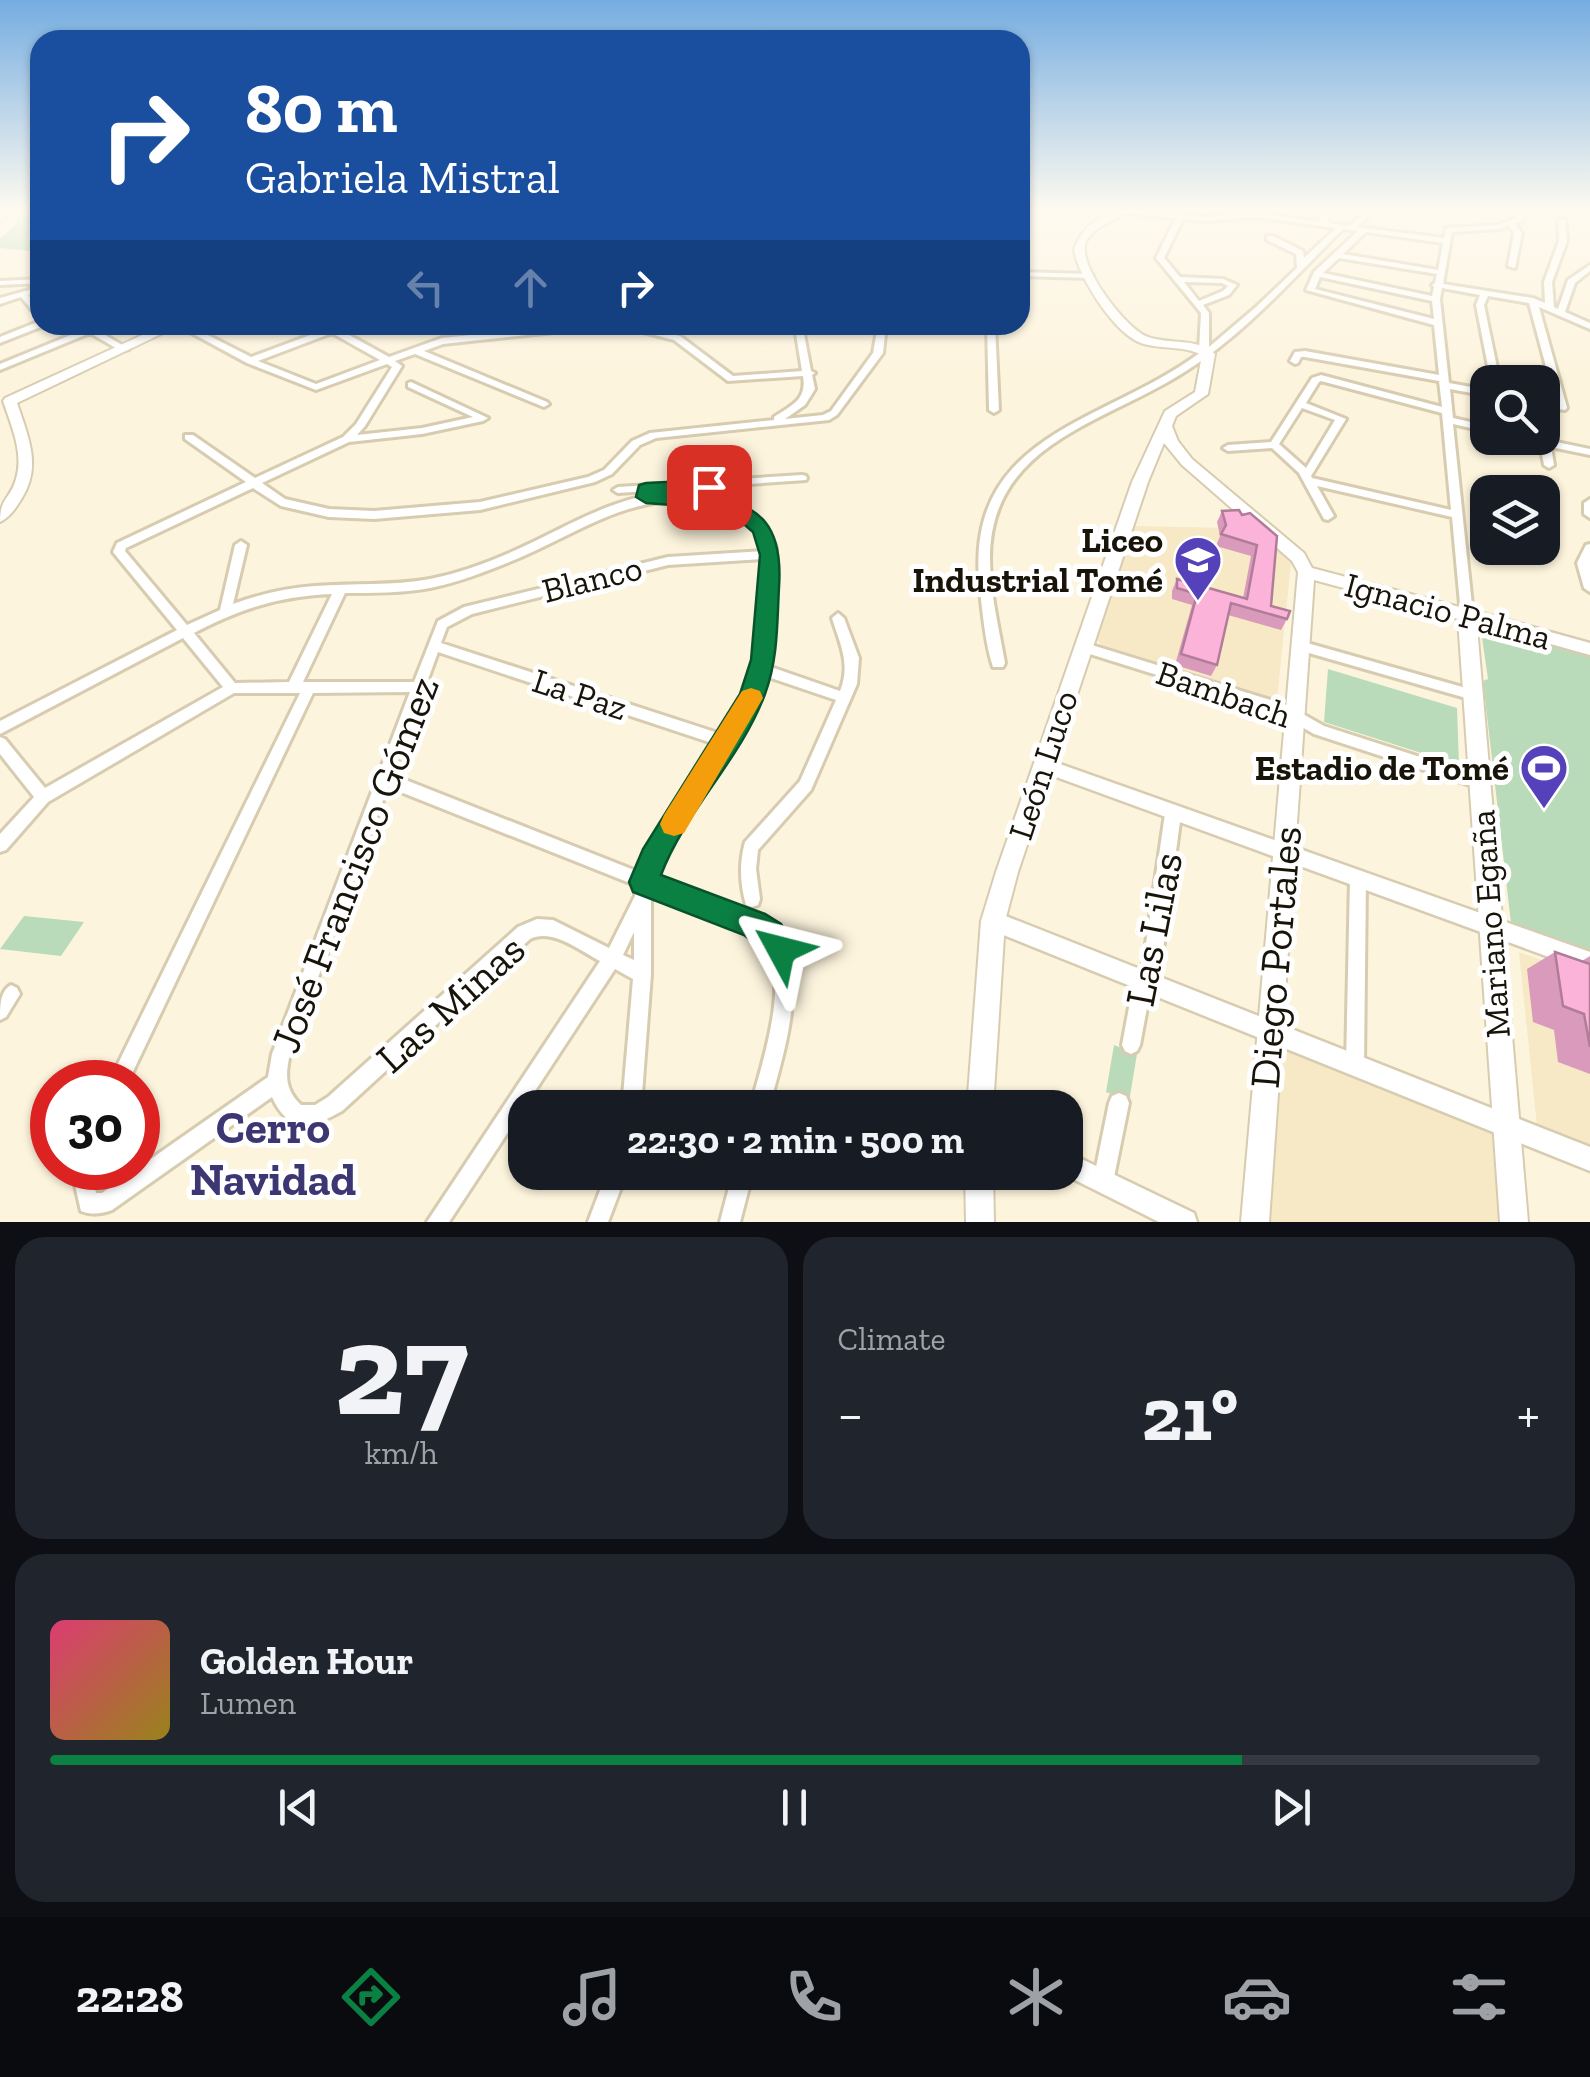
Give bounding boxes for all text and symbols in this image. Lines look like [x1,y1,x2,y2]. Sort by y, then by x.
text: 80 m [245,66,397,150]
icon: right [80,70,210,200]
text: Gabriela Mistral [245,151,560,205]
icon: left [398,260,453,315]
icon: ahead [503,260,558,315]
icon: right [608,260,663,315]
map controls [1470,365,1560,565]
button: search [1470,365,1560,455]
pin [667,445,752,530]
icon: arrive [682,460,737,515]
button: layers [1470,475,1560,565]
place label: Liceo Industrial Tomé [912,519,1163,601]
school or university icon: Liceo Industrial Tomé [1172,534,1224,602]
street label: Blanco [538,546,646,612]
street label: Ignacio Palma [1340,563,1556,659]
street label: Bambach [1151,651,1297,737]
street label: La Paz [527,659,633,729]
street label: José Francisco Gómez [259,669,450,1059]
street label: León Luco [999,685,1087,845]
sports icon: Estadio de Tomé [1518,742,1570,810]
place label: Estadio de Tomé [1255,747,1509,789]
street label: Mariano Egaña [1461,809,1519,1039]
street label: Diego Portales [1239,824,1312,1090]
street label: Las Lilas [1114,848,1193,1010]
position arrow [729,898,833,1002]
street label: Las Minas [365,923,535,1083]
speed limit sign: 30 [30,1060,160,1190]
district label: Cerro Navidad [190,1101,356,1207]
text: 22:30 · 2 min · 500 m [627,1117,964,1163]
text: 27 [334,1291,468,1447]
text: Climate [838,1320,946,1358]
text: 21° [1142,1369,1238,1459]
text: − [838,1381,863,1447]
text: + [1517,1381,1540,1447]
text: km/h [365,1434,438,1472]
text: Golden Hour [200,1638,413,1684]
text: Lumen [200,1684,296,1722]
icon: previous [271,1780,326,1835]
icon: pause [767,1780,822,1835]
icon: next [1264,1780,1319,1835]
icon: directions [336,1962,406,2032]
icon: music [557,1962,627,2032]
icon: phone [779,1962,849,2032]
icon: climate [1001,1962,1071,2032]
icon: car [1222,1962,1292,2032]
icon: filters [1444,1962,1514,2032]
text: 22:28 [76,1970,184,2024]

